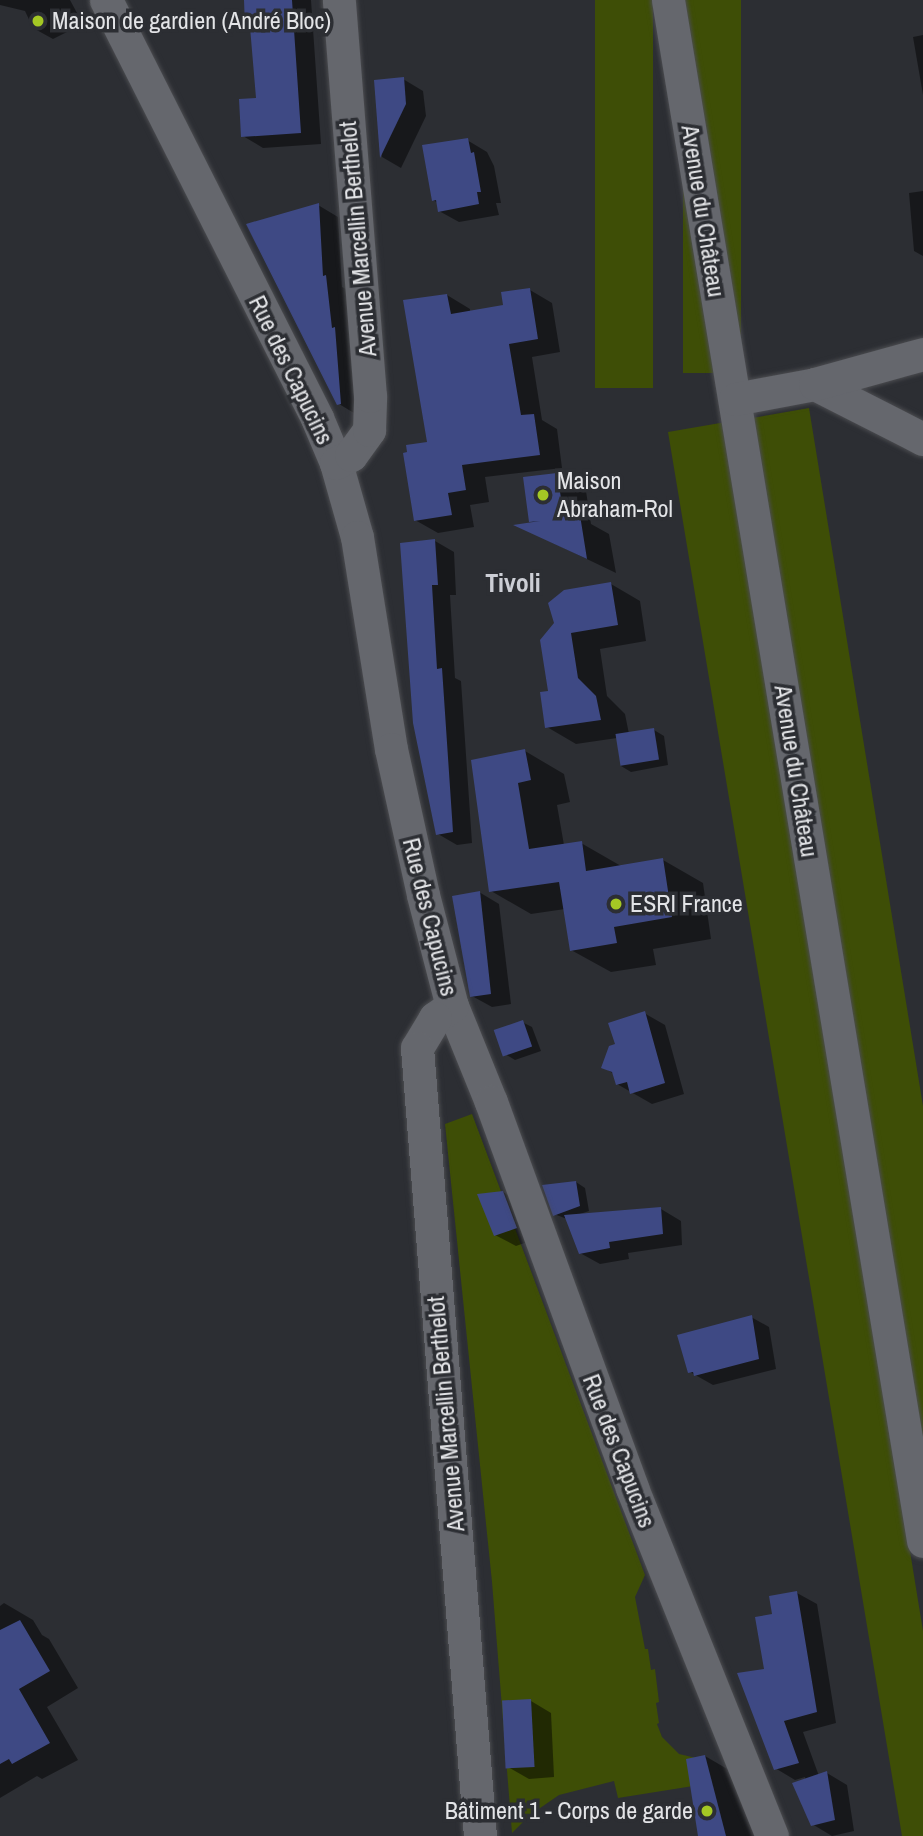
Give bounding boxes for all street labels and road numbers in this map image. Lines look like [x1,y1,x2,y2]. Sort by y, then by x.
street label: Avenue Marcellin Berthelot [333,120,383,358]
street label: Avenue du Château [675,123,731,299]
street label: Rue des Capucins [243,291,339,449]
street label: Avenue du Château [768,683,824,859]
street label: Rue des Capucins [396,835,464,999]
street label: Avenue Marcellin Berthelot [421,1295,471,1533]
street label: Rue des Capucins [577,1370,661,1532]

